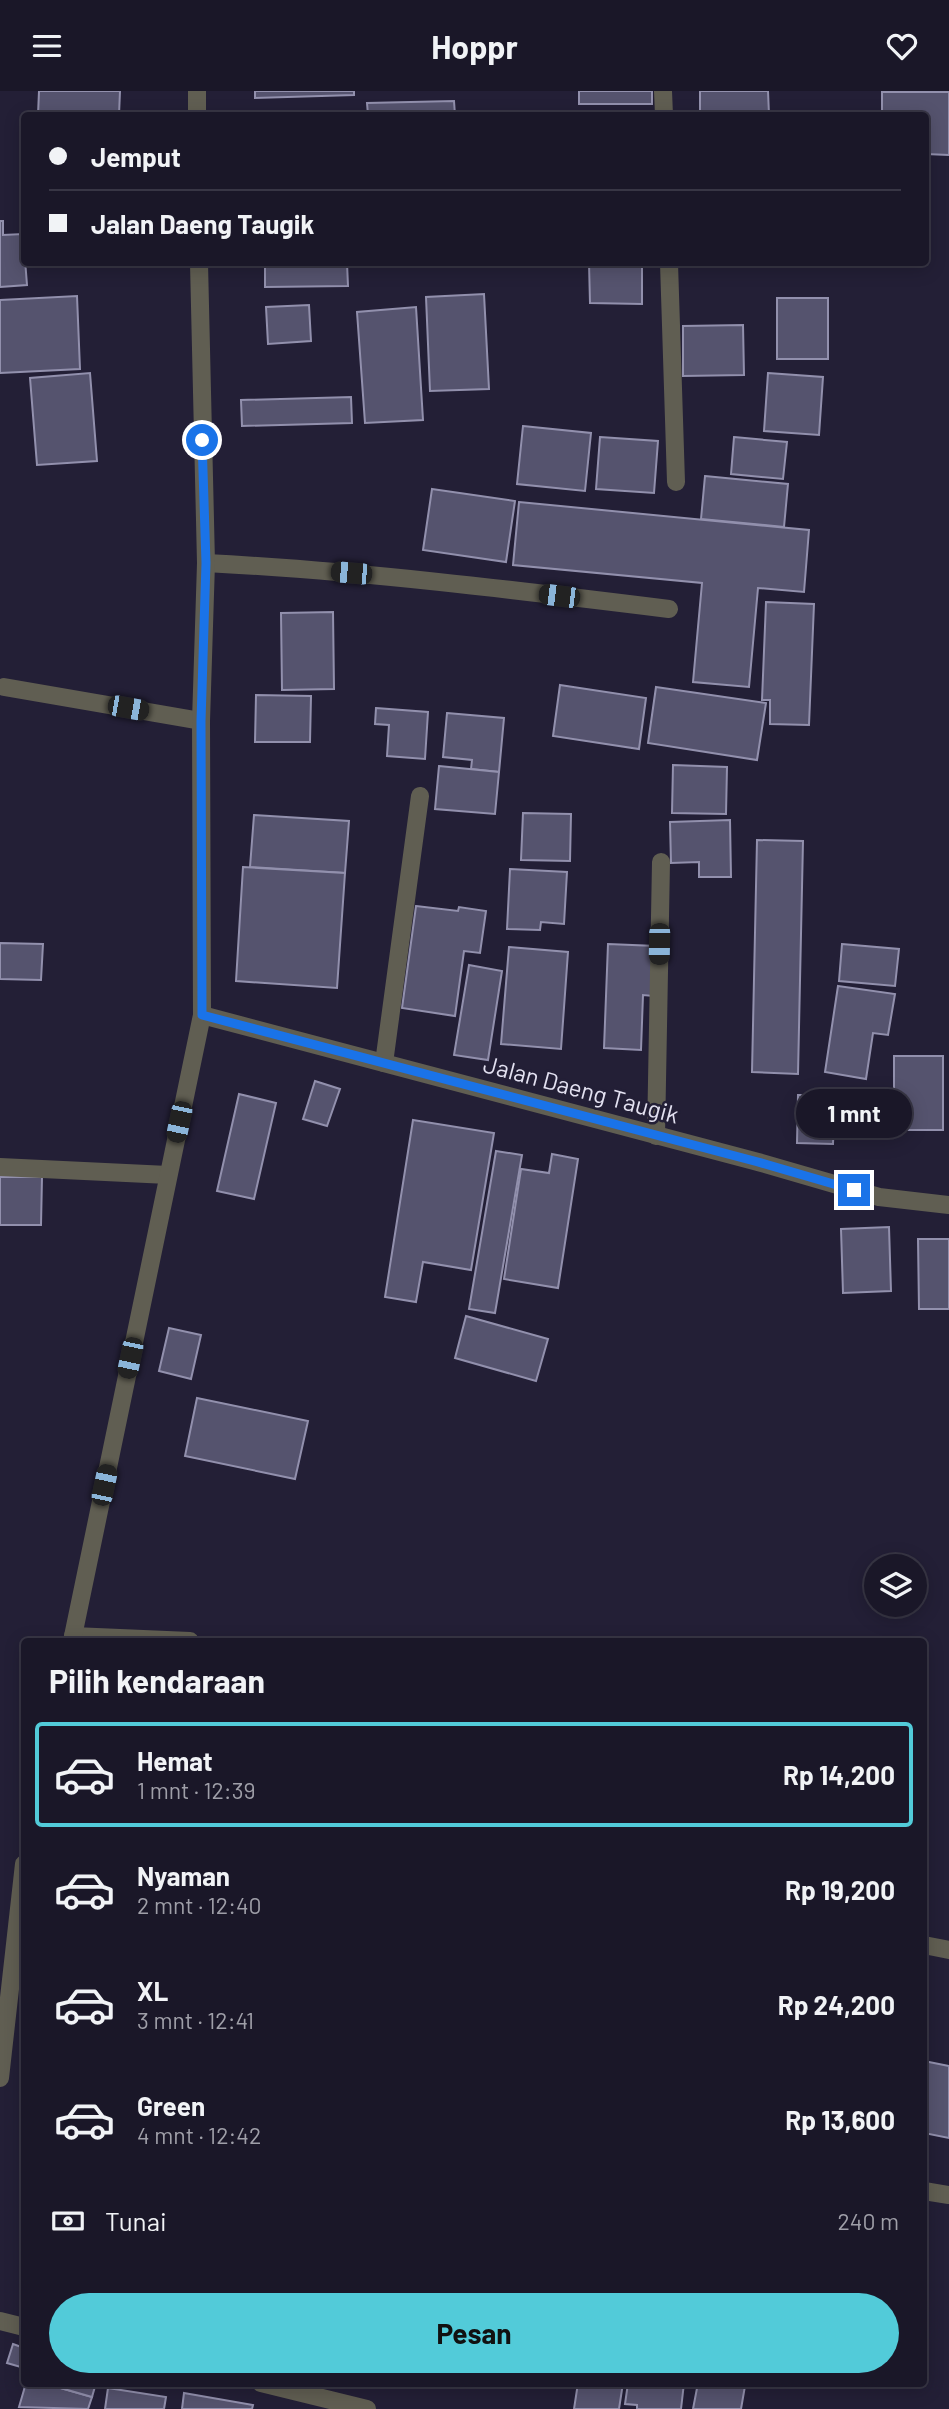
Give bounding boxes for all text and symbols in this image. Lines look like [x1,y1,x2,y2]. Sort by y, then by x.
icon: menu [28,27,66,65]
text: Hoppr [431,27,518,65]
icon: heart [883,27,921,65]
text: Jemput [91,141,181,172]
text: Jalan Daeng Taugik [91,208,314,239]
route start [186,424,218,456]
car [330,561,373,585]
car [537,583,582,609]
car [106,694,151,722]
car [649,923,670,965]
street label: Jalan Daeng Taugik [480,1048,682,1129]
callout: 1 mnt [796,1089,912,1137]
car [165,1099,194,1145]
text: 1 mnt [827,1099,881,1127]
route end [838,1174,870,1206]
car [116,1335,145,1381]
car [90,1462,119,1508]
map controls [864,1554,927,1617]
button: layers [864,1554,927,1617]
text: Pilih kendaraan [49,1661,265,1699]
icon: car [53,1743,116,1806]
text: Hemat [137,1745,213,1776]
text: Rp 14,200 [783,1759,895,1790]
text: 1 mnt · 12:39 [137,1776,255,1804]
icon: car [53,1858,116,1921]
text: Nyaman [137,1860,230,1891]
text: Rp 19,200 [785,1874,895,1905]
text: 2 mnt · 12:40 [137,1891,262,1919]
icon: car [53,1973,116,2036]
text: XL [137,1975,168,2006]
text: Rp 24,200 [778,1989,895,2020]
text: 3 mnt · 12:41 [137,2006,254,2034]
icon: car [53,2088,116,2151]
text: Green [137,2090,205,2121]
text: Rp 13,600 [785,2104,895,2135]
text: 4 mnt · 12:42 [137,2121,261,2149]
icon: cash [49,2202,87,2240]
text: Tunai [105,2205,167,2236]
text: 240 m [837,2207,899,2235]
button: Pesan [49,2293,899,2373]

